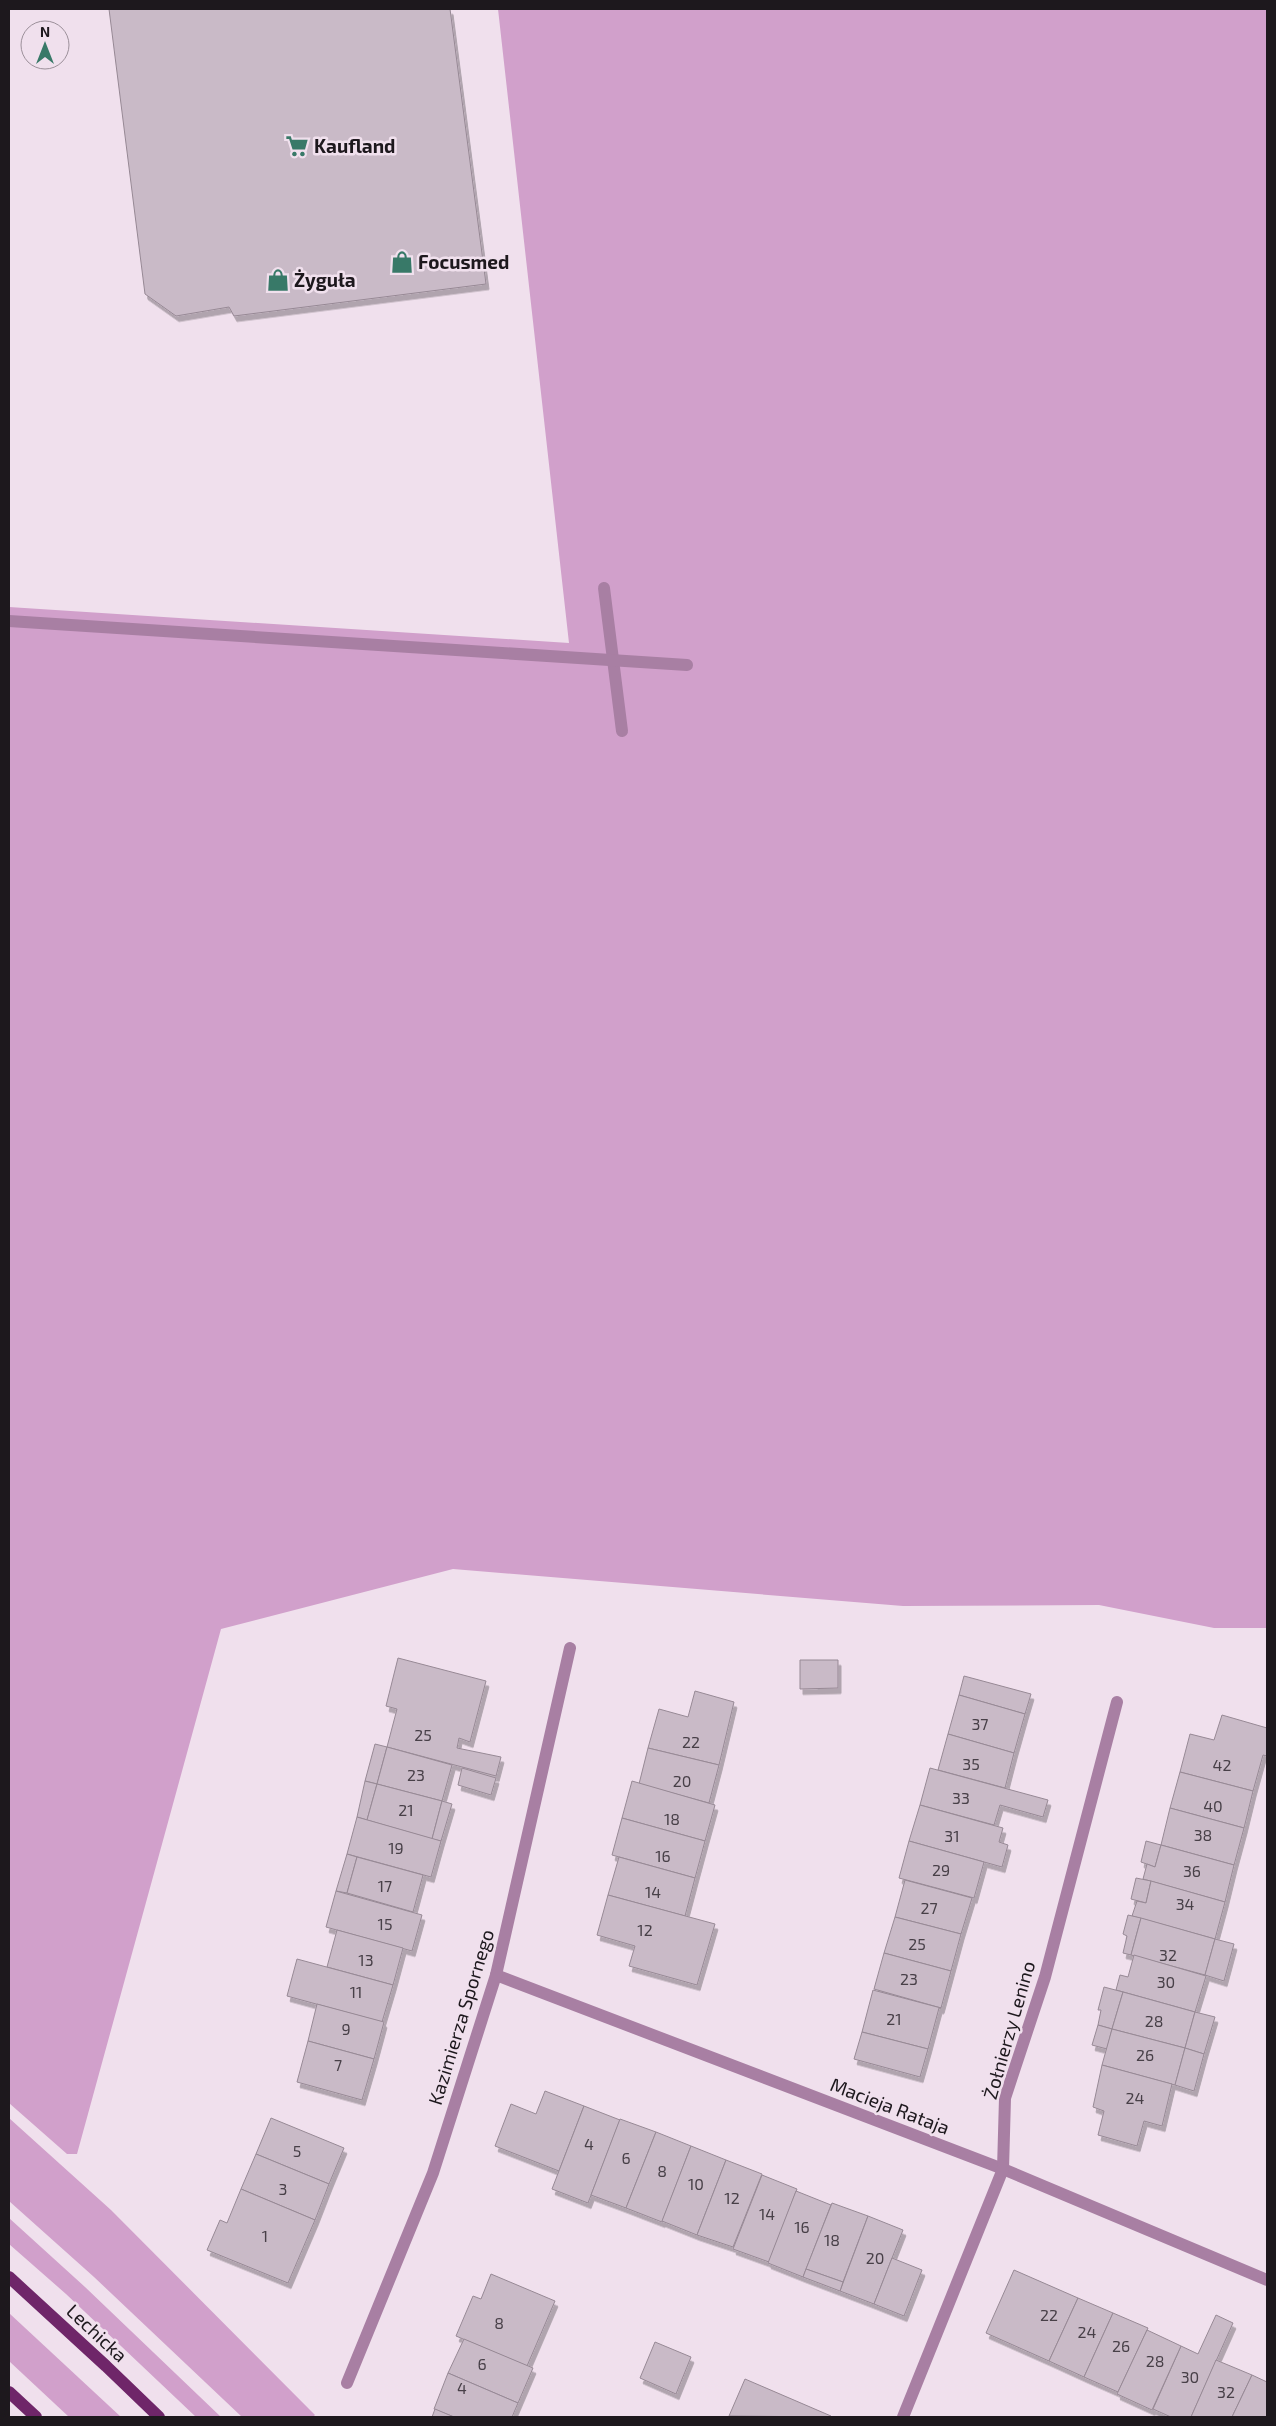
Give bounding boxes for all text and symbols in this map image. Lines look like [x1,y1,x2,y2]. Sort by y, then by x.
north arrow [20,20,70,70]
text: N [40,23,50,40]
supermarket icon: Kaufland [284,133,310,159]
place label: Kaufland [314,134,395,157]
shop icon: Focusmed [389,249,415,275]
place label: Focusmed [418,250,509,273]
shop icon: Żyguła [265,267,291,293]
place label: Żyguła [294,268,356,292]
house number: 37 [971,1714,989,1733]
house number: 25 [414,1725,432,1744]
house number: 22 [682,1732,700,1751]
house number: 35 [962,1754,980,1773]
house number: 42 [1213,1755,1231,1774]
house number: 23 [407,1765,425,1784]
house number: 20 [673,1771,691,1790]
house number: 33 [952,1788,970,1807]
house number: 40 [1203,1796,1223,1815]
house number: 21 [398,1800,414,1819]
house number: 18 [664,1809,680,1828]
house number: 38 [1194,1825,1212,1844]
house number: 31 [944,1826,960,1845]
house number: 19 [388,1838,404,1857]
house number: 16 [655,1846,671,1865]
house number: 29 [932,1860,950,1879]
house number: 36 [1183,1861,1201,1880]
house number: 17 [378,1876,392,1895]
house number: 14 [645,1882,661,1901]
house number: 34 [1176,1894,1195,1913]
house number: 27 [920,1898,938,1917]
house number: 15 [378,1914,392,1933]
house number: 12 [637,1920,653,1939]
street label: Kazimierza Spornego [423,1926,498,2107]
house number: 25 [908,1934,926,1953]
house number: 32 [1159,1945,1177,1964]
house number: 13 [358,1950,374,1969]
street label: Żołnierzy Lenino [978,1958,1039,2101]
house number: 23 [900,1969,918,1988]
house number: 30 [1157,1972,1175,1991]
house number: 11 [350,1982,362,2001]
house number: 21 [886,2009,902,2028]
house number: 28 [1145,2011,1163,2030]
house number: 9 [341,2019,351,2038]
house number: 26 [1136,2045,1154,2064]
house number: 7 [334,2055,342,2074]
street label: Macieja Rataja [827,2072,953,2139]
house number: 24 [1126,2088,1145,2107]
house number: 4 [584,2134,594,2153]
house number: 5 [293,2141,301,2160]
house number: 6 [621,2148,631,2167]
house number: 8 [657,2161,667,2180]
house number: 10 [688,2174,704,2193]
house number: 3 [279,2179,287,2198]
house number: 12 [724,2188,740,2207]
house number: 14 [759,2204,775,2223]
house number: 16 [794,2217,810,2236]
house number: 1 [262,2226,268,2245]
house number: 18 [824,2230,840,2249]
house number: 20 [866,2248,884,2267]
street label: Lechicka [62,2299,132,2366]
house number: 22 [1040,2305,1058,2324]
house number: 8 [494,2313,504,2332]
house number: 24 [1078,2322,1097,2341]
house number: 26 [1112,2336,1130,2355]
house number: 28 [1146,2351,1164,2370]
house number: 6 [477,2354,487,2373]
house number: 30 [1181,2367,1199,2386]
house number: 4 [457,2378,467,2397]
house number: 32 [1217,2382,1235,2401]

